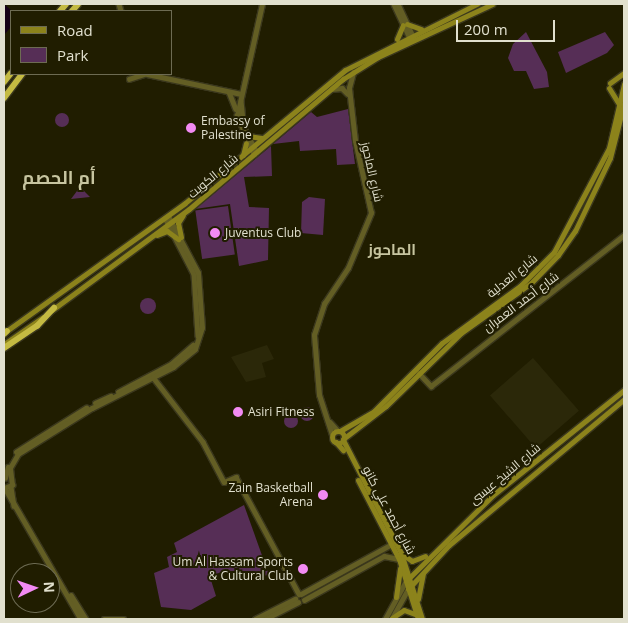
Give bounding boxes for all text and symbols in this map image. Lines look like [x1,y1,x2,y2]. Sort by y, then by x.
legend [10,10,172,75]
scale bar [458,10,557,42]
text: 200 m [464,19,508,39]
text: Road [57,20,93,40]
text: Park [57,45,88,65]
place label: Embassy of Palestine [201,114,265,142]
marker: Embassy of Palestine [185,122,197,134]
street label: شارع الماحوز [358,141,386,203]
street label: شارع الكويت [185,151,241,201]
district label: أم الحصم [22,166,96,188]
place label: Juventus Club [225,226,301,240]
marker: Juventus Club [209,227,221,239]
district label: الماحوز [368,241,416,259]
street label: شارع العدلية [484,251,540,301]
street label: شارع أحمد العمران [480,269,562,335]
place label: Asiri Fitness [248,405,314,419]
marker: Asiri Fitness [232,406,244,418]
street label: شارع الشيخ عيسى [467,440,543,508]
street label: شارع أحمد علي كانو [360,463,418,557]
place label: Zain Basketball Arena [228,481,313,509]
marker: Zain Basketball Arena [317,489,329,501]
place label: Um Al Hassam Sports & Cultural Club [172,555,293,583]
north arrow [10,563,60,613]
marker: Um Al Hassam Sports & Cultural Club [297,563,309,575]
text: N [40,581,59,593]

